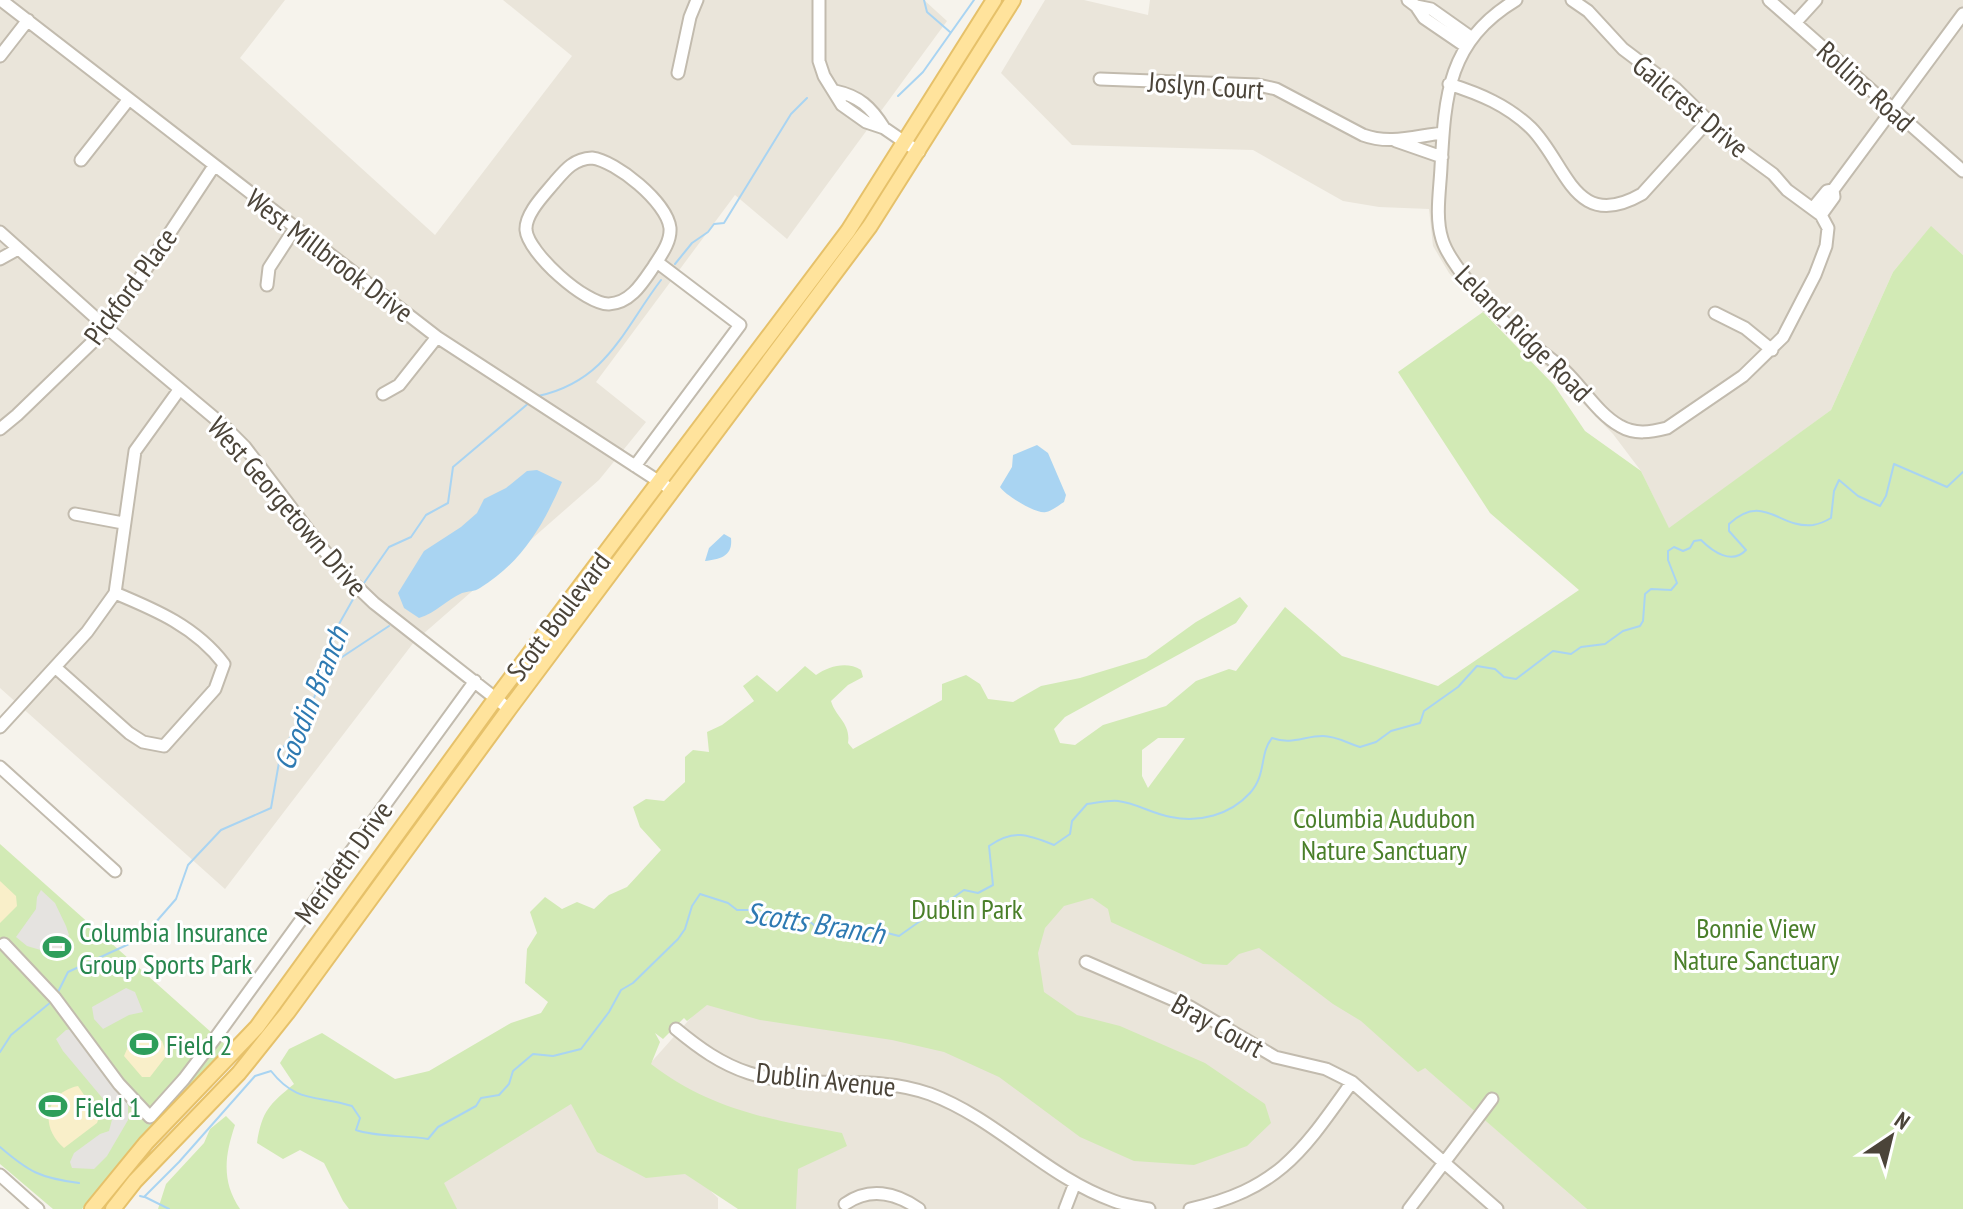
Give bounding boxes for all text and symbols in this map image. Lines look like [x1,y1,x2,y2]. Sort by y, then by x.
street label: Rollins Road [1809,32,1923,140]
street label: Gailcrest Drive [1625,47,1757,165]
street label: Joslyn Court [1146,62,1265,108]
street label: West Millbrook Drive [239,180,421,330]
street label: Pickford Place [75,220,185,352]
street label: Leland Ridge Road [1448,257,1600,409]
street label: West Georgetown Drive [200,409,376,603]
street label: Scott Boulevard [498,544,618,688]
water label: Goodin Branch [264,619,357,775]
street label: Merideth Drive [286,793,400,931]
park label: Columbia Audubon Nature Sanctuary [1293,799,1475,868]
park label: Dublin Park [911,890,1023,927]
water label: Scotts Branch [743,892,889,953]
park label: Bonnie View Nature Sanctuary [1673,909,1839,978]
place label: Columbia Insurance Group Sports Park [79,913,268,982]
sports icon: Columbia Insurance Group Sports Park [42,932,72,962]
street label: Bray Court [1165,985,1271,1066]
place label: Field 2 [166,1026,232,1063]
sports icon: Field 2 [129,1029,159,1059]
street label: Dublin Avenue [755,1053,897,1105]
place label: Field 1 [75,1088,141,1125]
sports icon: Field 1 [38,1091,68,1121]
north arrow [1851,1097,1931,1177]
text: N [1890,1106,1915,1135]

